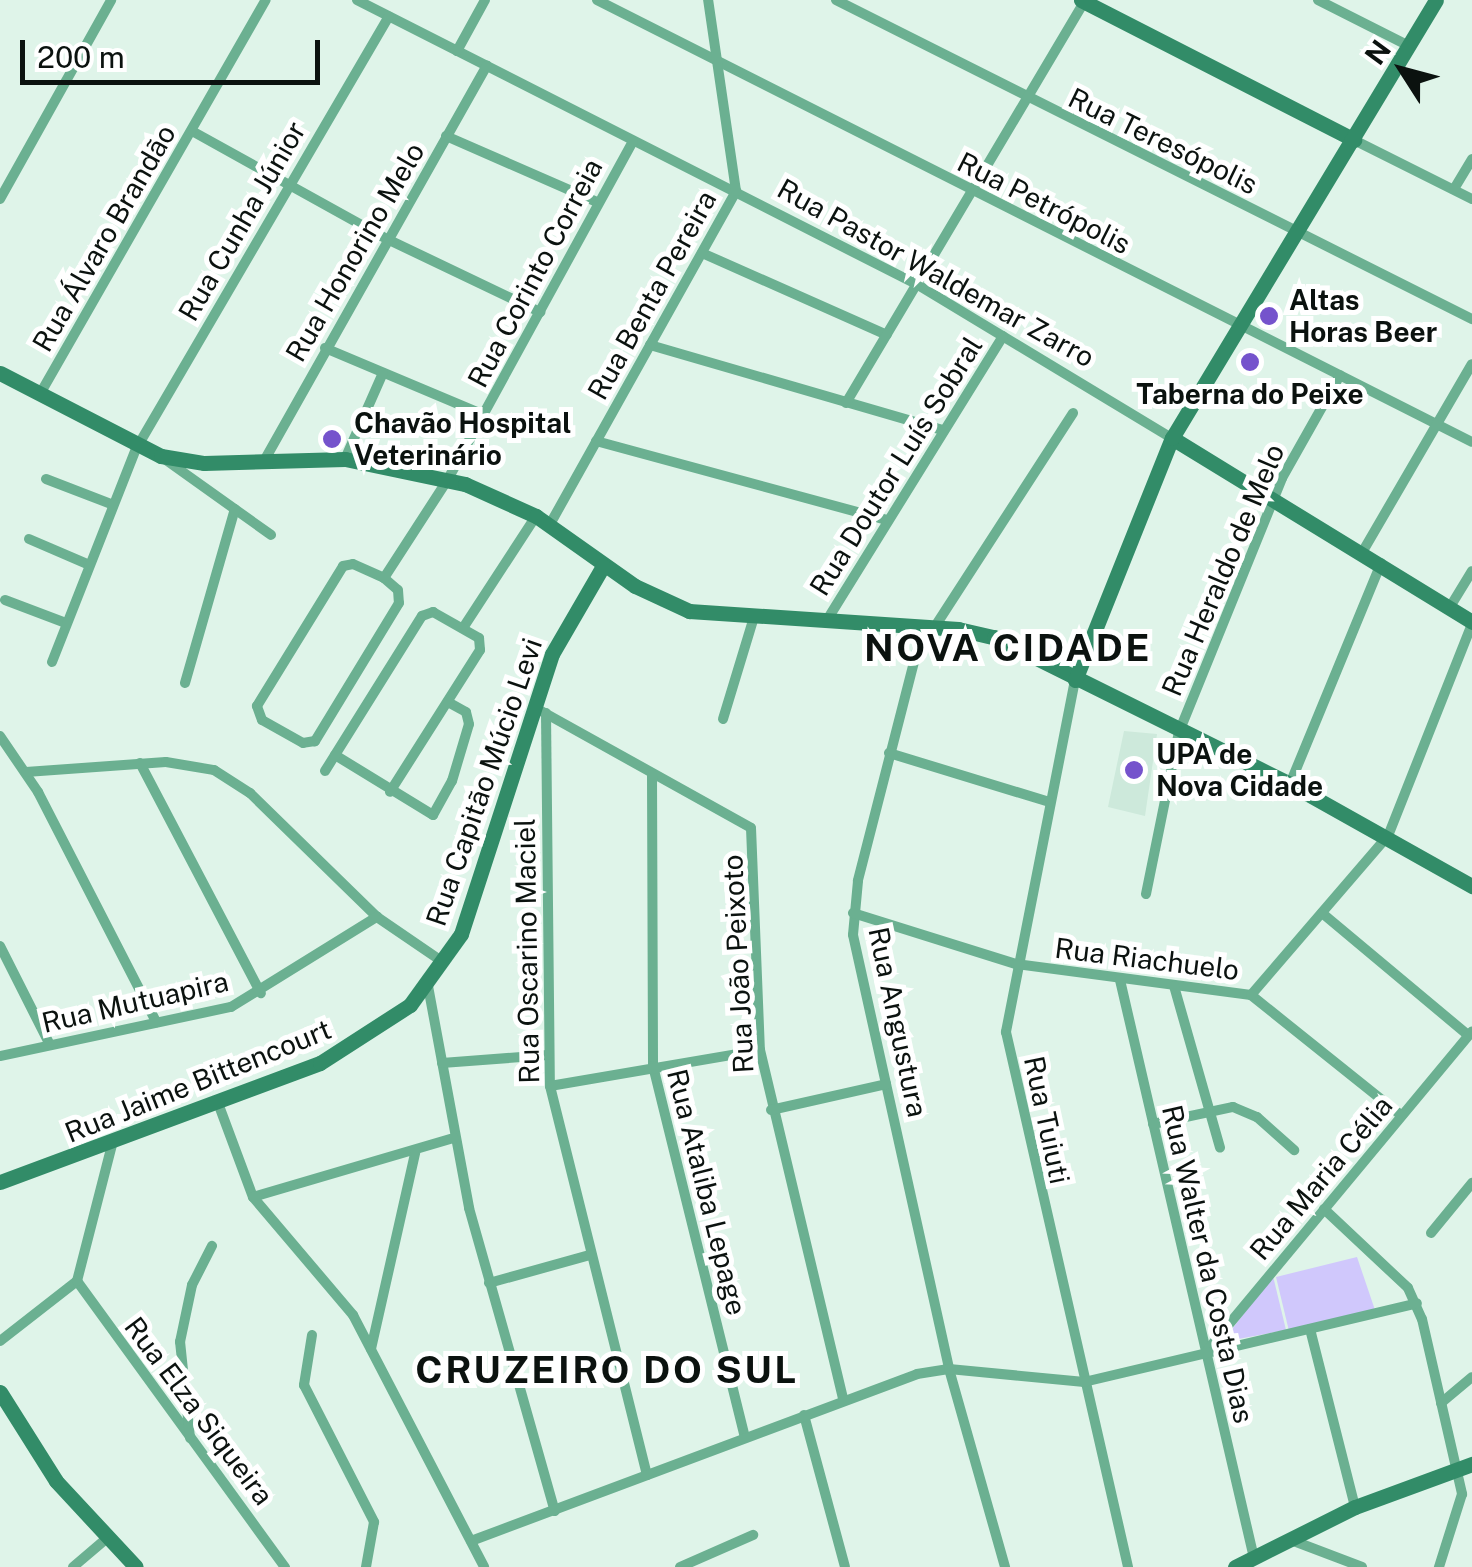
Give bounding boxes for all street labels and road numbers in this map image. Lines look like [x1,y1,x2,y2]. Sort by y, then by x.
street label: Rua Teresópolis [1063,81,1263,201]
street label: Rua Cunha Júnior [171,115,313,327]
street label: Rua Álvaro Brandão [25,119,183,357]
street label: Rua Honorino Melo [279,137,431,367]
street label: Rua Petrópolis [952,145,1136,261]
street label: Rua Corinto Correia [461,153,609,393]
street label: Rua Pastor Waldemar Zarro [771,172,1101,374]
street label: Rua Benta Pereira [581,185,723,405]
street label: Rua Doutor Luís Sobral [803,330,989,602]
street label: Rua Heraldo de Melo [1155,439,1291,701]
street label: Rua Capitão Múcio Levi [419,634,549,930]
street label: Rua Oscarino Maciel [508,818,546,1084]
street label: Rua João Peixoto [715,854,761,1074]
street label: Rua Angustura [861,924,935,1120]
street label: Rua Riachuelo [1053,931,1241,987]
street label: Rua Mutuapira [38,964,232,1040]
street label: Rua Jaime Bittencourt [60,1012,336,1150]
street label: Rua Tuiuti [1017,1053,1077,1187]
street label: Rua Ataliba Lepage [660,1065,754,1319]
street label: Rua Maria Célia [1243,1089,1399,1267]
street label: Rua Walter da Costa Dias [1155,1101,1261,1427]
street label: Rua Elza Siqueira [117,1311,281,1511]

